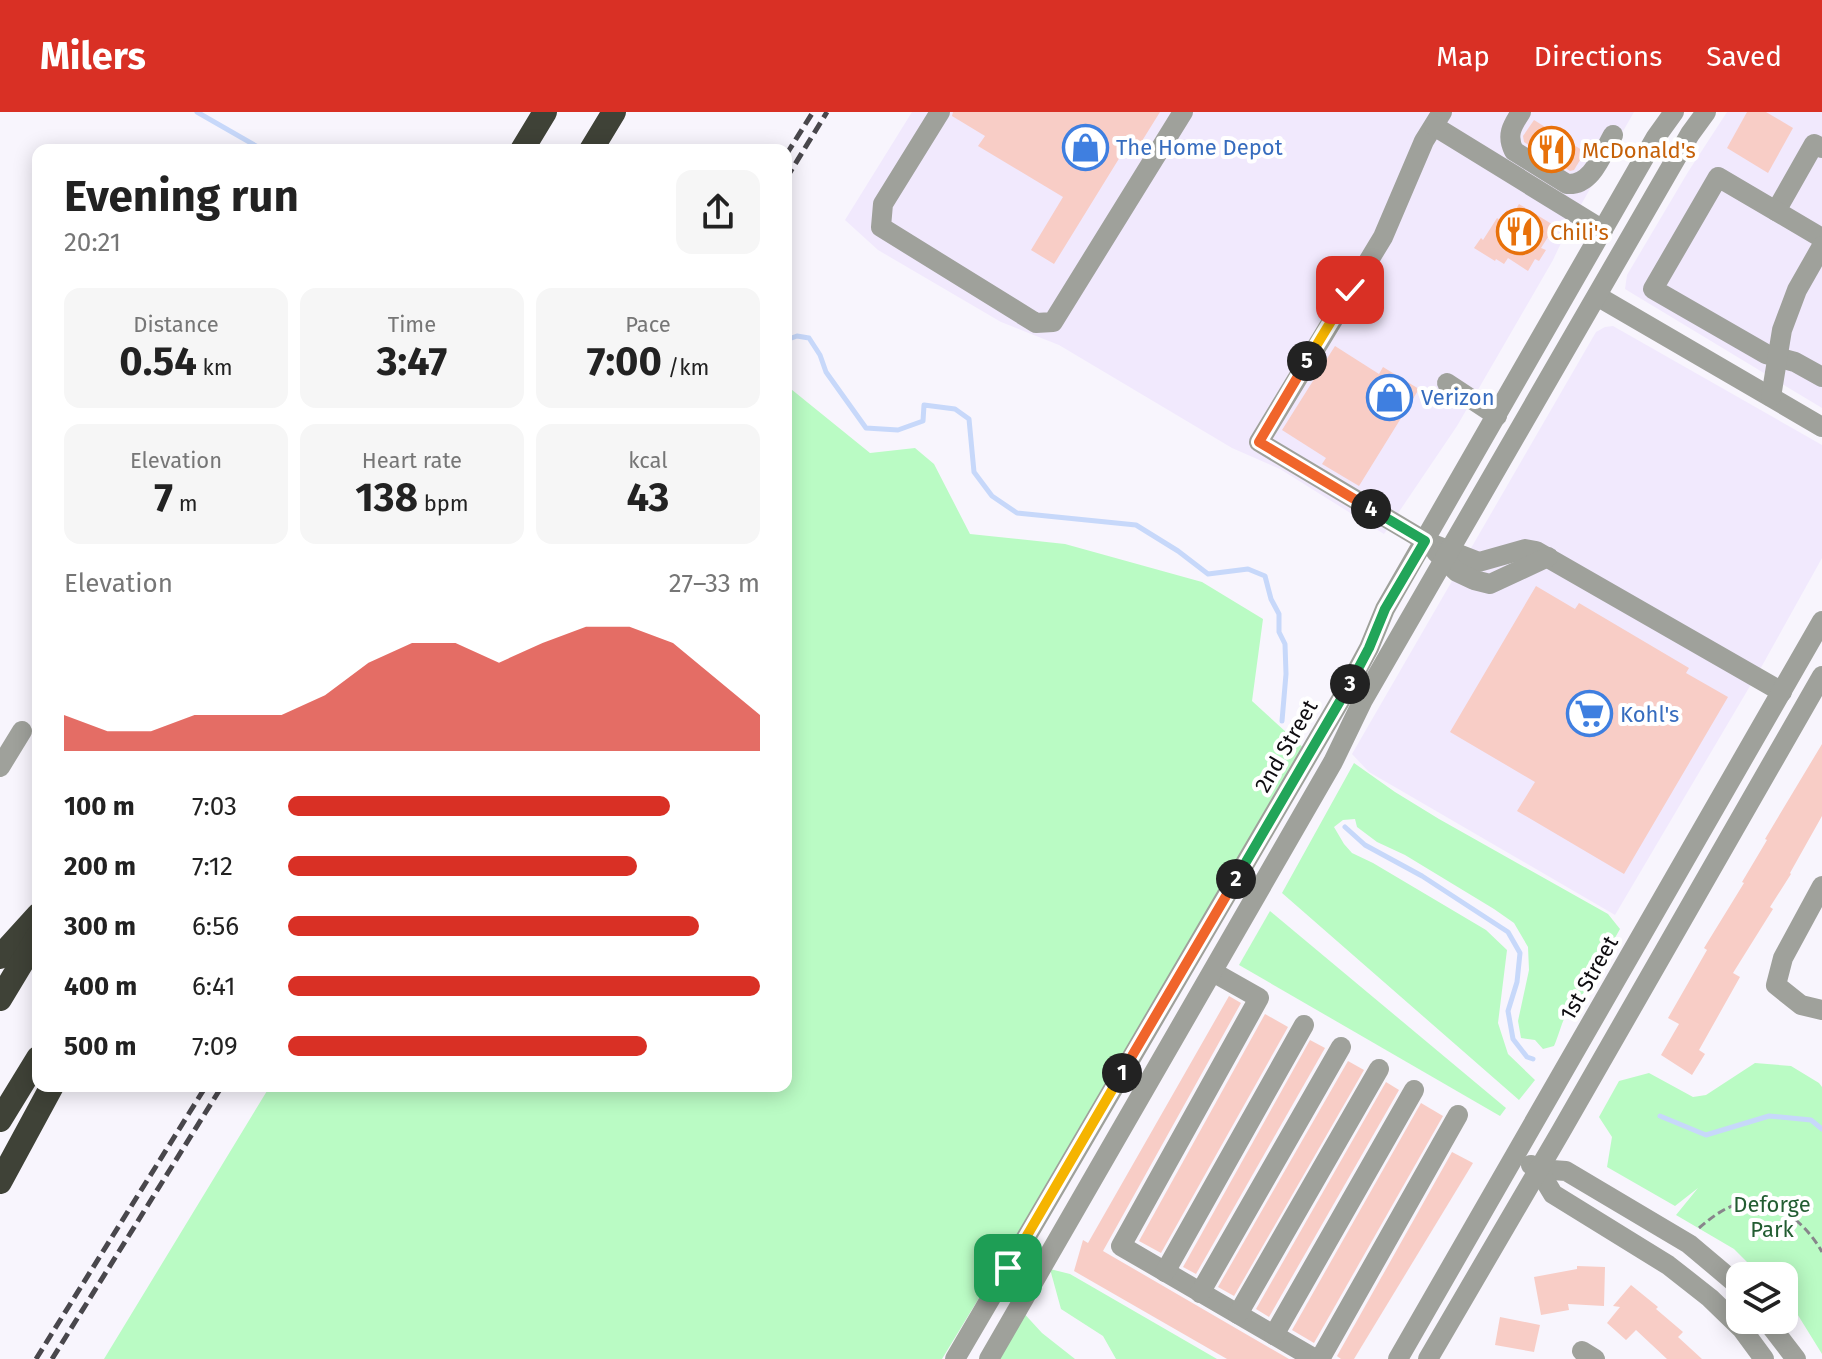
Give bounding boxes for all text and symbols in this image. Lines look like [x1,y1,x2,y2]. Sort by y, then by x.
text: Milers [40,33,146,79]
text: Map [1436,40,1490,73]
text: Directions [1534,40,1662,73]
text: Saved [1706,40,1782,73]
shop icon: The Home Depot [1061,123,1109,171]
restaurant icon: McDonald's [1527,126,1575,174]
place label: The Home Depot [1116,134,1283,161]
place label: McDonald's [1582,137,1696,164]
text: Evening run [64,170,299,223]
button: share [676,170,760,254]
restaurant icon: Chili's [1495,208,1543,256]
place label: Chili's [1550,219,1609,246]
text: 20:21 [64,227,121,258]
pin [1316,256,1384,324]
icon: check [1328,268,1372,312]
text: Distance [133,311,219,338]
text: Time [388,311,436,338]
text: Pace [625,311,671,338]
text: 0.54 [119,338,197,386]
text: 3:47 [377,338,447,386]
text: 7:00 [587,338,662,386]
pin: 5 [1287,341,1327,381]
text: 5 [1301,347,1313,374]
text: km [197,354,233,381]
text: /km [662,354,709,381]
shop icon: Verizon [1366,373,1414,421]
place label: Verizon [1421,384,1495,411]
text: Elevation [130,447,222,474]
text: Heart rate [362,447,462,474]
text: kcal [628,447,668,474]
text: 7 [154,474,173,522]
text: 138 [355,474,418,522]
text: 43 [627,474,669,522]
pin: 4 [1351,489,1391,529]
text: m [173,490,198,517]
text: bpm [418,490,469,517]
text: 4 [1365,495,1377,522]
text: Elevation [64,568,173,599]
text: 27–33 m [669,568,760,599]
pin: 3 [1330,664,1370,704]
text: 3 [1344,670,1356,697]
supermarket icon: Kohl's [1565,690,1613,738]
street label: 2nd Street [1249,695,1323,797]
place label: Kohl's [1620,701,1679,728]
text: 100 m [64,791,135,822]
text: 7:03 [192,791,237,822]
text: 200 m [64,851,136,882]
text: 7:12 [192,851,233,882]
pin: 2 [1216,859,1256,899]
text: 2 [1230,865,1242,892]
text: 300 m [64,911,136,942]
text: 6:56 [192,911,239,942]
street label: 1st Street [1554,931,1624,1025]
text: 400 m [64,971,137,1002]
text: 6:41 [192,971,236,1002]
text: 500 m [64,1031,137,1062]
text: 7:09 [192,1031,238,1062]
pin: 1 [1102,1053,1142,1093]
text: 1 [1117,1059,1127,1086]
park label: Deforge Park [1733,1191,1811,1243]
pin [974,1234,1042,1302]
icon: arrive [986,1246,1030,1290]
map controls [1726,1262,1798,1334]
button: layers [1726,1262,1798,1334]

